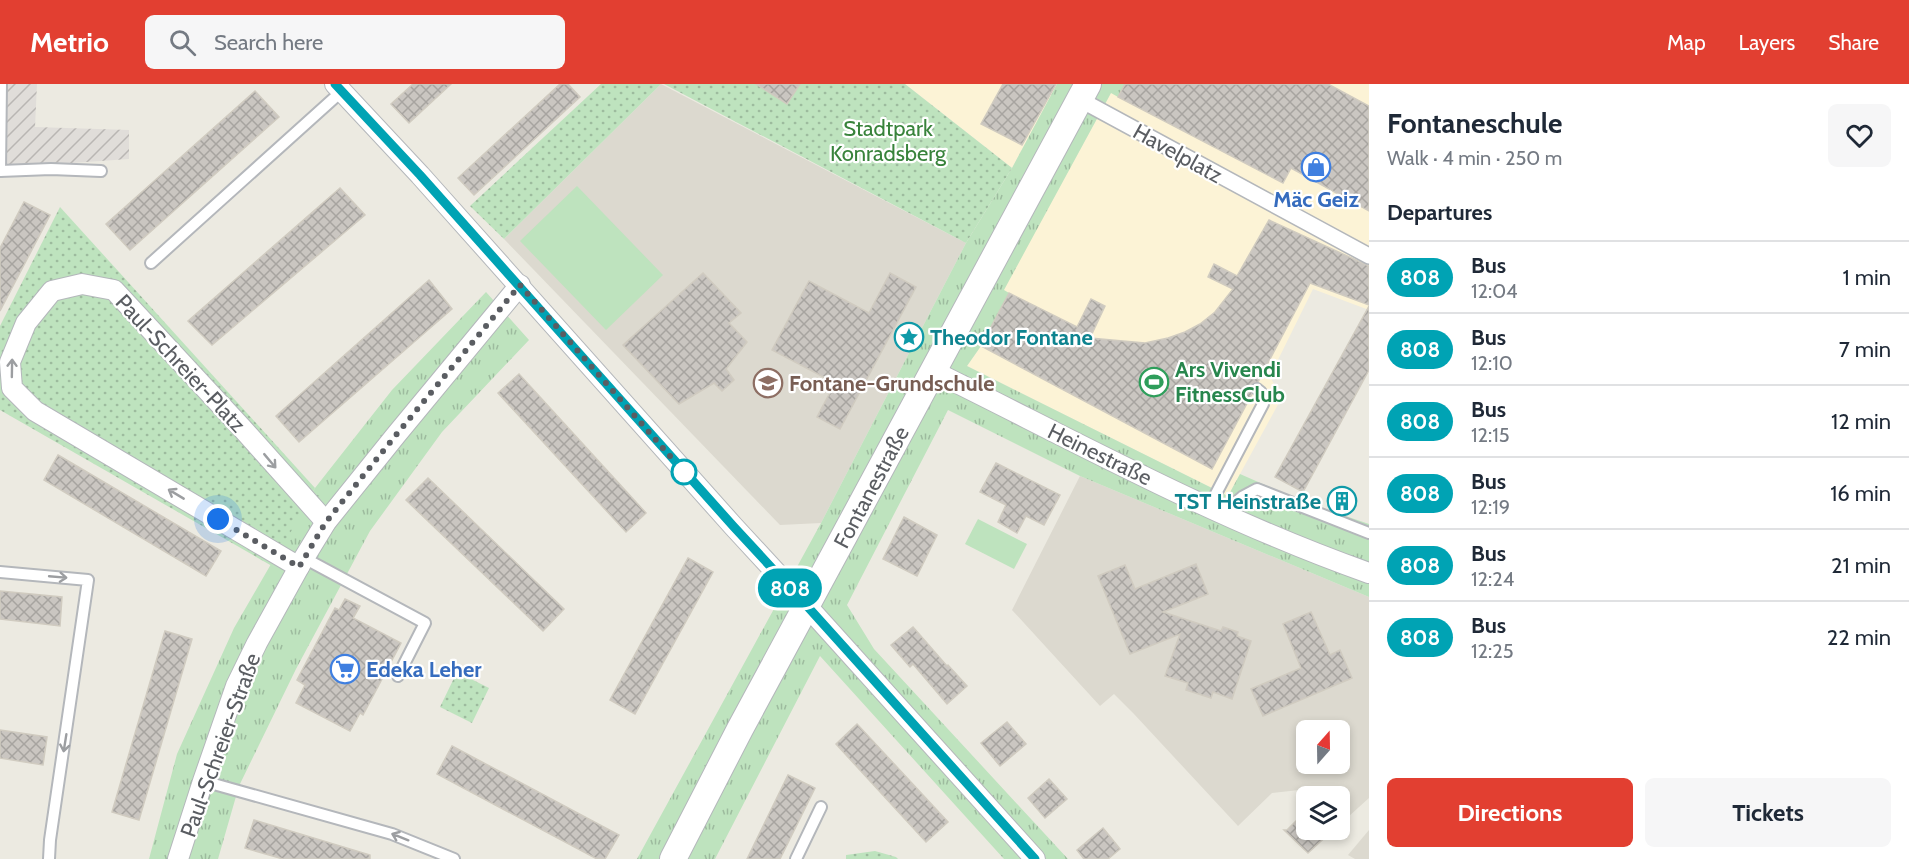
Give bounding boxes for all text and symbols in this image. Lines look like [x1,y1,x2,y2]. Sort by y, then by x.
search box [145,15,565,69]
text: Metrio [30,25,109,59]
icon: search [166,26,199,59]
text: Search here [214,29,323,56]
text: Map [1667,30,1706,55]
text: Layers [1739,30,1795,55]
text: Share [1828,30,1879,55]
button: heart [1828,104,1891,167]
text: Fontaneschule [1387,106,1562,140]
park label: Stadtpark Konradsberg [830,115,947,167]
street label: Havelplatz [1128,118,1227,189]
text: Walk · 4 min · 250 m [1387,146,1562,170]
shop icon: Mäc Geiz [1300,151,1332,183]
place label: Mäc Geiz [1273,186,1359,213]
text: Departures [1387,199,1492,226]
text: Bus [1471,252,1506,279]
text: 1 min [1843,264,1891,291]
text: 808 [1400,265,1440,290]
text: 12:04 [1471,279,1518,303]
street label: Paul-Schreier-Platz [110,289,251,438]
place icon: Theodor Fontane [893,321,925,353]
place label: Theodor Fontane [930,324,1093,351]
text: Bus [1471,324,1506,351]
text: 7 min [1839,336,1891,363]
text: 808 [1400,337,1440,362]
text: 12:10 [1471,351,1513,375]
place label: Ars Vivendi FitnessClub [1175,356,1285,408]
one-way arrow [6,359,18,379]
sports icon: Ars Vivendi FitnessClub [1138,366,1170,398]
school or university icon: Fontane-Grundschule [752,367,784,399]
place label: Fontane-Grundschule [789,370,995,397]
text: Bus [1471,396,1506,423]
text: 12 min [1831,408,1891,435]
text: 808 [1400,409,1440,434]
street label: Heinestraße [1043,418,1156,491]
street label: Fontanestraße [828,422,915,553]
text: 12:15 [1471,423,1510,447]
one-way arrow [263,453,277,468]
unlabelled marker [671,459,697,485]
text: Bus [1471,468,1506,495]
text: 16 min [1830,480,1891,507]
text: 808 [1400,481,1440,506]
building icon: TST Heinstraße [1326,485,1358,517]
one-way arrow [168,488,185,500]
place label: TST Heinstraße [1174,488,1321,515]
text: 12:19 [1471,495,1510,519]
your location [203,504,233,534]
text: Bus [1471,540,1506,567]
text: 21 min [1831,552,1891,579]
text: 808 [1400,553,1440,578]
text: 12:24 [1471,567,1514,591]
line badge: 808 [756,568,824,608]
one-way arrow [48,572,68,583]
text: 808 [770,576,810,601]
text: Bus [1471,612,1506,639]
text: 22 min [1827,624,1891,651]
text: 808 [1400,625,1440,650]
text: 12:25 [1471,639,1513,663]
street label: Paul-Schreier-Straße [175,649,266,841]
supermarket icon: Edeka Leher [329,653,361,685]
place label: Edeka Leher [366,656,482,683]
north arrow [1296,720,1350,774]
map controls [1296,720,1350,840]
one-way arrow [59,732,70,752]
button: Directions [1387,778,1633,847]
button: Tickets [1645,778,1891,847]
button: layers [1296,786,1350,840]
one-way arrow [391,831,410,842]

